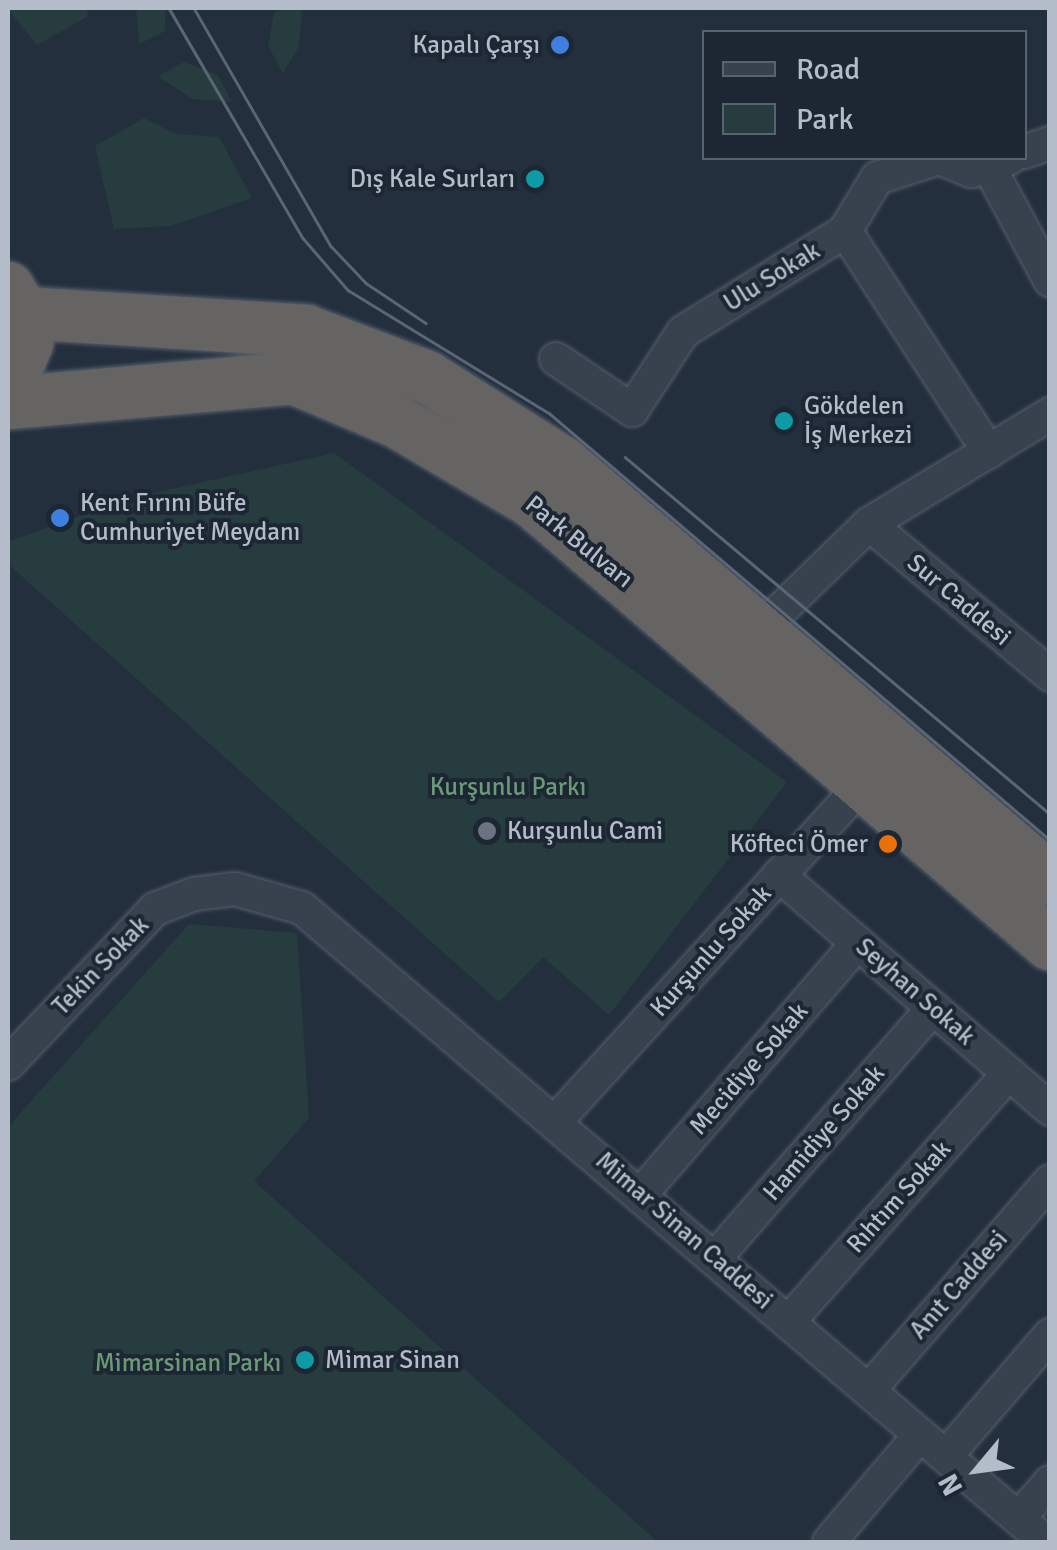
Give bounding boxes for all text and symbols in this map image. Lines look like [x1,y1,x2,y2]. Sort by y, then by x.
place label: Kapalı Çarşı [412,30,540,60]
legend [702,30,1027,160]
marker: Kapalı Çarşı [549,34,571,56]
text: Road [796,51,860,88]
text: Park [796,101,854,138]
place label: Dış Kale Surları [350,164,515,194]
marker: Dış Kale Surları [524,168,546,190]
street label: Ulu Sokak [718,236,826,318]
place label: Gökdelen İş Merkezi [804,392,912,451]
marker: Gökdelen İş Merkezi [773,410,795,432]
place label: Kent Fırını Büfe Cumhuriyet Meydanı [80,489,300,548]
street label: Park Bulvarı [519,489,639,595]
marker: Kent Fırını Büfe Cumhuriyet Meydanı [49,507,71,529]
street label: Sur Caddesi [901,548,1017,652]
park label: Kurşunlu Parkı [430,772,586,802]
place label: Kurşunlu Cami [507,816,663,846]
marker: Kurşunlu Cami [476,820,498,842]
place label: Köfteci Ömer [730,829,868,859]
marker: Köfteci Ömer [877,833,899,855]
street label: Kurşunlu Sokak [644,879,778,1023]
street label: Tekin Sokak [47,910,155,1022]
street label: Seyhan Sokak [849,932,981,1052]
street label: Mecidiye Sokak [683,997,815,1141]
street label: Hamidiye Sokak [757,1059,891,1207]
street label: Rıhtım Sokak [841,1135,957,1259]
street label: Mimar Sinan Caddesi [589,1146,779,1316]
street label: Anıt Caddesi [904,1225,1014,1345]
place label: Mimar Sinan [325,1345,460,1375]
park label: Mimarsinan Parkı [95,1348,281,1378]
marker: Mimar Sinan [294,1349,316,1371]
north arrow [927,1420,1027,1520]
text: N [931,1468,970,1501]

